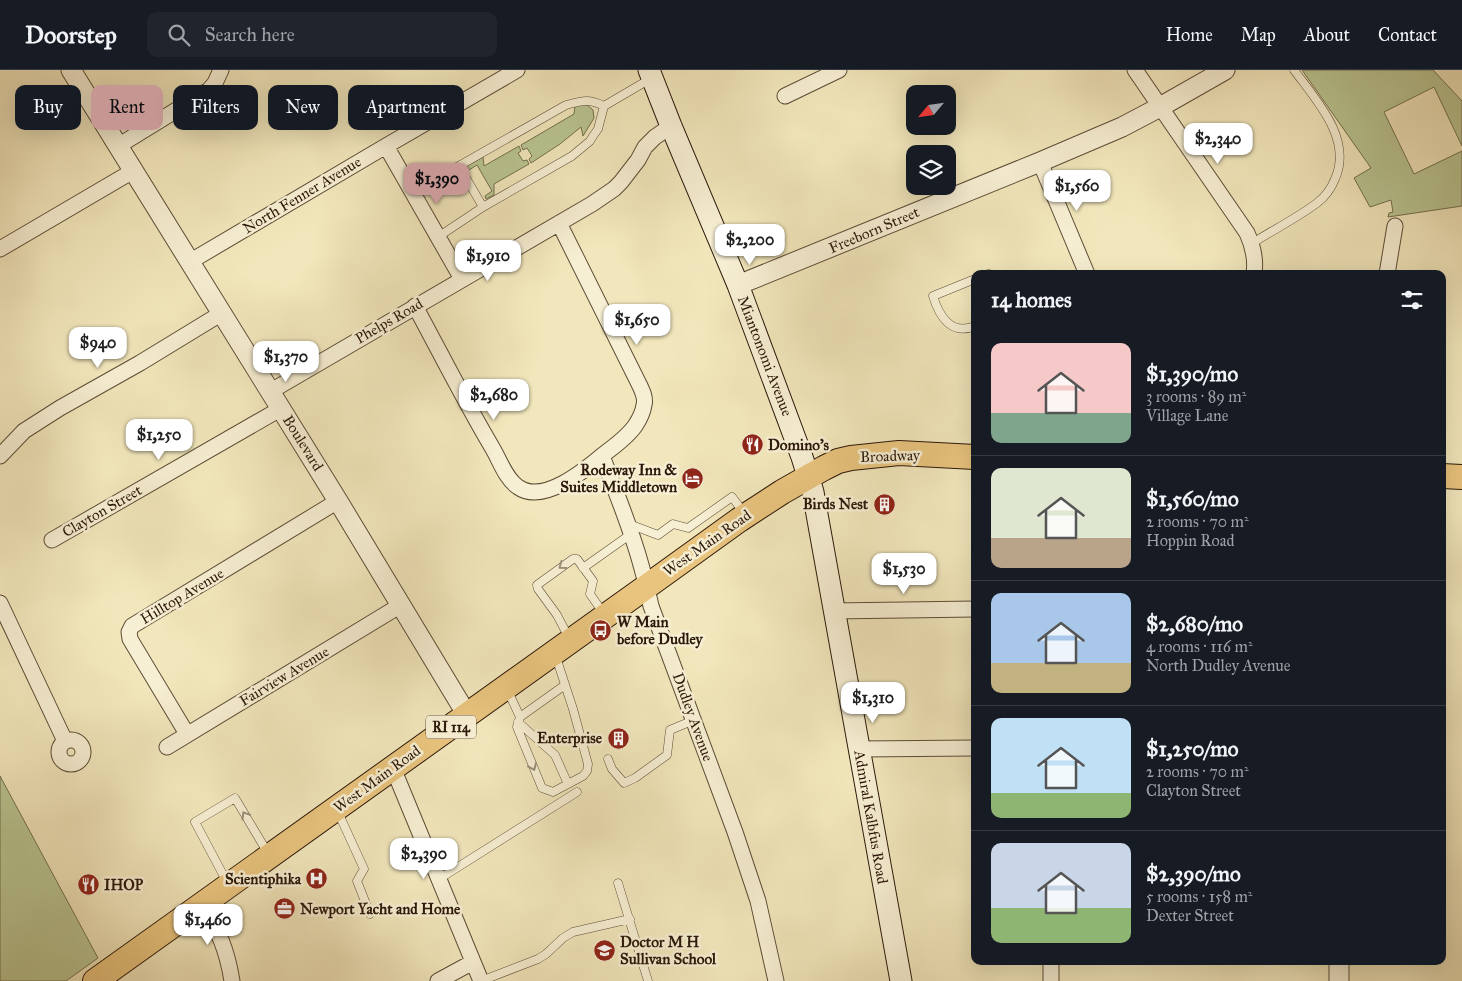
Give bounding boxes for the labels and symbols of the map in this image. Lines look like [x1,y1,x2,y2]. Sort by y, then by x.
north arrow [906,85,956,135]
pin: $2,340 [1177,122,1259,165]
street label: North Fenner Avenue [240,153,364,237]
pin: $1,390 [396,162,478,205]
pin: $1,560 [1036,170,1118,212]
street label: Freeborn Street [826,203,923,257]
pin: $2,200 [709,224,791,266]
pin: $1,910 [447,240,529,282]
street label: Miantonomi Avenue [734,293,796,419]
street label: Phelps Road [352,294,427,348]
pin: $1,650 [596,304,678,346]
pin: $940 [68,326,128,369]
pin: $1,370 [245,340,327,383]
pin: $2,680 [453,378,535,421]
street label: Boulevard [279,412,327,475]
pin: $1,250 [118,418,200,461]
restaurant icon: Domino's [740,433,764,457]
place label: Domino's [768,436,830,454]
street label: Broadway [860,446,921,466]
place label: Rodeway Inn & Suites Middletown [560,461,678,496]
hotel icon: Rodeway Inn & Suites Middletown [681,467,705,491]
street label: Clayton Street [59,481,146,541]
building icon: Birds Nest [872,492,896,516]
place label: Birds Nest [803,495,869,513]
street label: West Main Road [660,506,755,580]
pin: $1,530 [863,552,945,595]
one-way arrow [559,560,568,569]
street label: Hilltop Avenue [137,564,227,628]
place label: W Main before Dudley [616,613,704,649]
bus stop icon: W Main before Dudley [589,619,613,643]
street label: Fairview Avenue [236,642,332,710]
street label: Dudley Avenue [669,670,717,764]
pin: $1,310 [832,682,914,724]
road number: RI 114 [426,716,476,739]
building icon: Enterprise [606,726,630,750]
place label: Enterprise [537,729,603,748]
street label: West Main Road [330,741,424,817]
street label: Admiral Kalbfus Road [850,748,892,886]
one-way arrow [527,762,538,771]
one-way arrow [241,811,251,820]
pin: $2,390 [383,838,465,880]
hospital icon: Scientiphika [305,867,329,891]
place label: Scientiphika [225,870,302,889]
restaurant icon: IHOP [76,873,100,897]
place label: IHOP [104,876,144,894]
office icon: Newport Yacht and Home [272,897,296,921]
place label: Newport Yacht and Home [300,900,461,919]
pin: $1,460 [167,904,249,946]
place label: Doctor M H Sullivan School [620,933,717,968]
school or university icon: Doctor M H Sullivan School [592,939,616,963]

